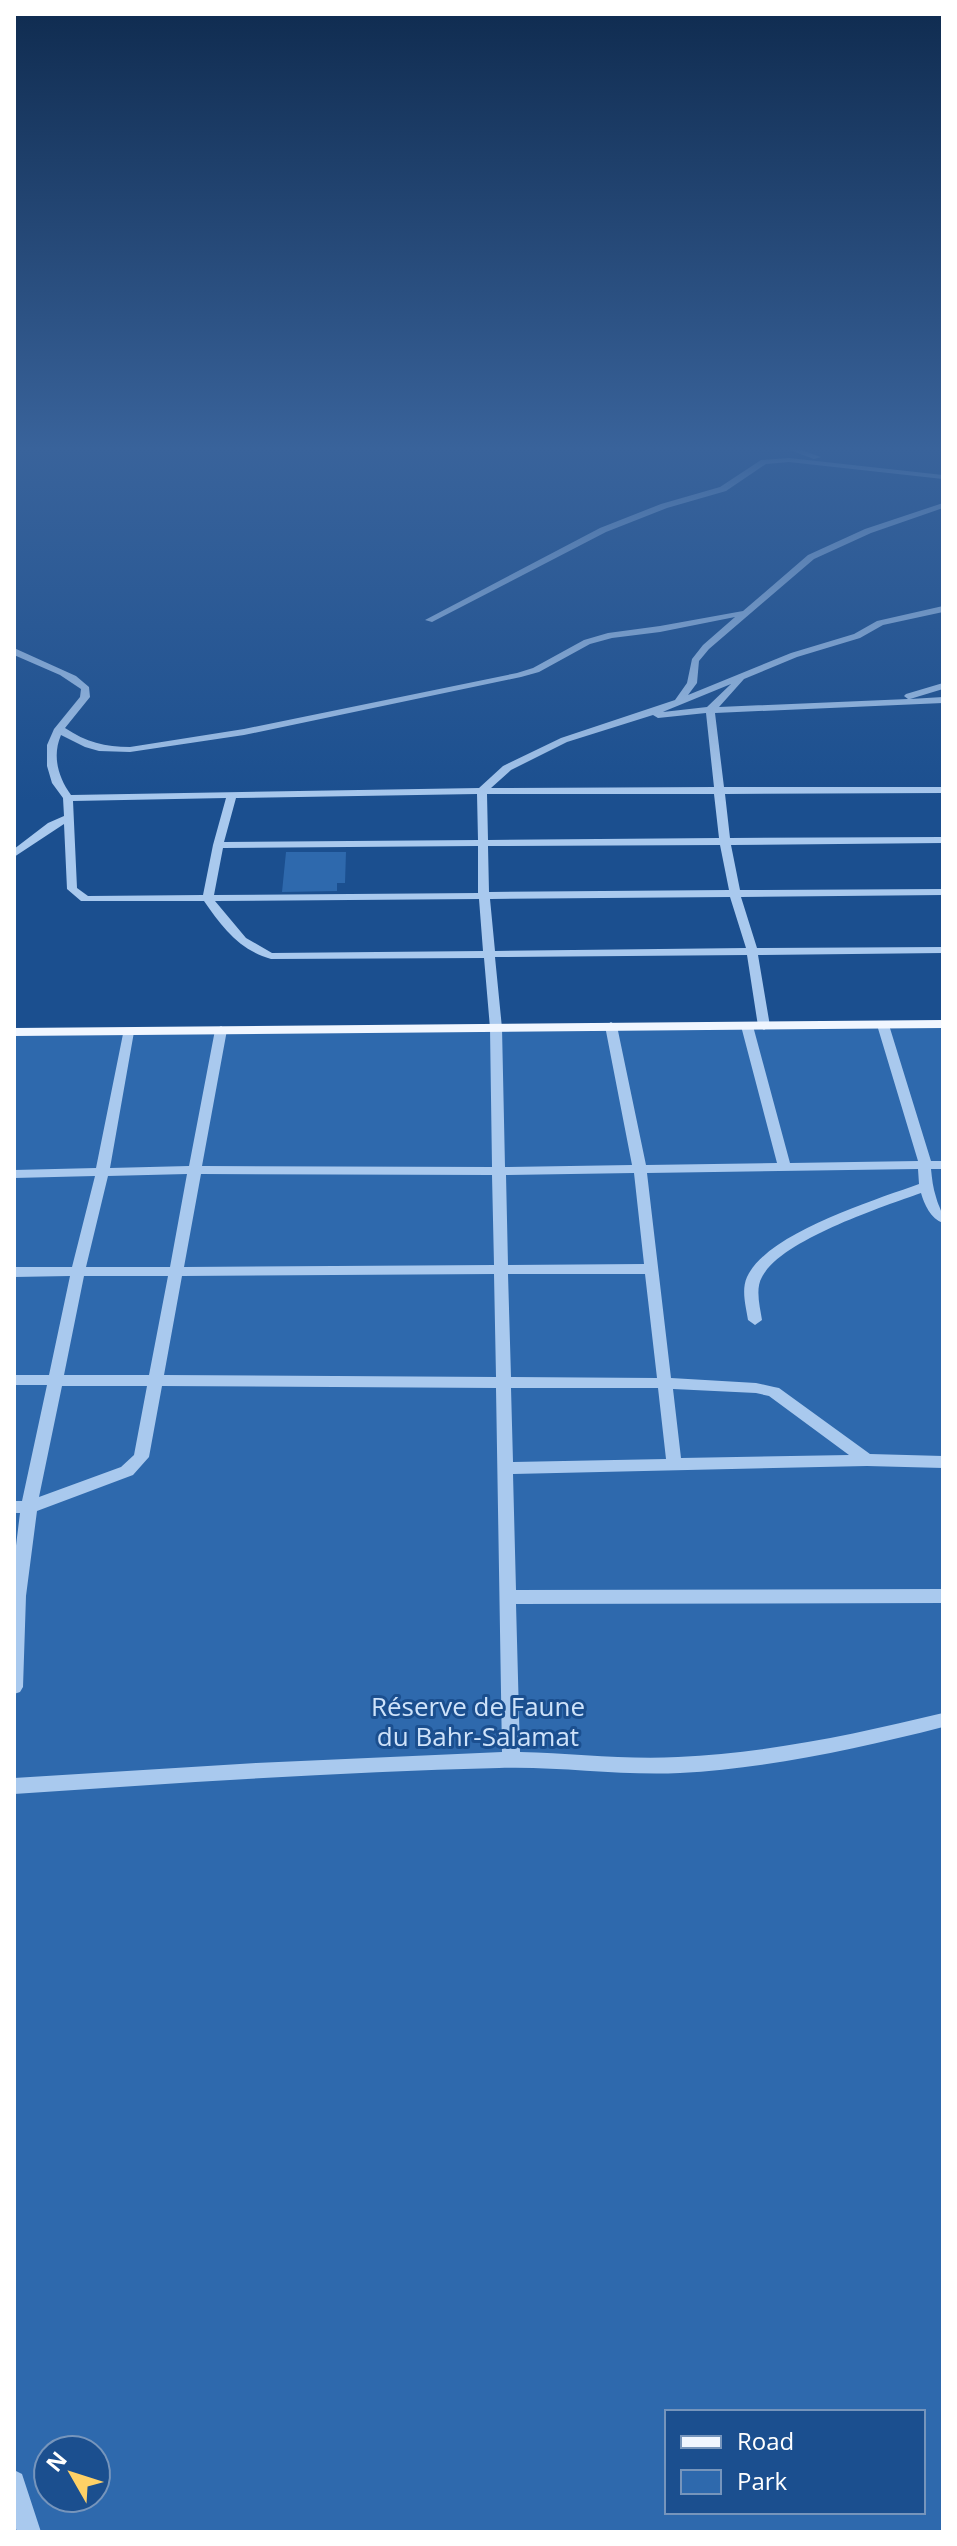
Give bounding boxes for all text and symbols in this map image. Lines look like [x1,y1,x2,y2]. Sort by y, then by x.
park label: Réserve de Faune du Bahr-Salamat [371,1688,585,1754]
legend [665,2410,925,2514]
text: Road [737,2424,794,2457]
north arrow [32,2434,112,2514]
text: N [38,2444,73,2477]
text: Park [737,2464,788,2497]

